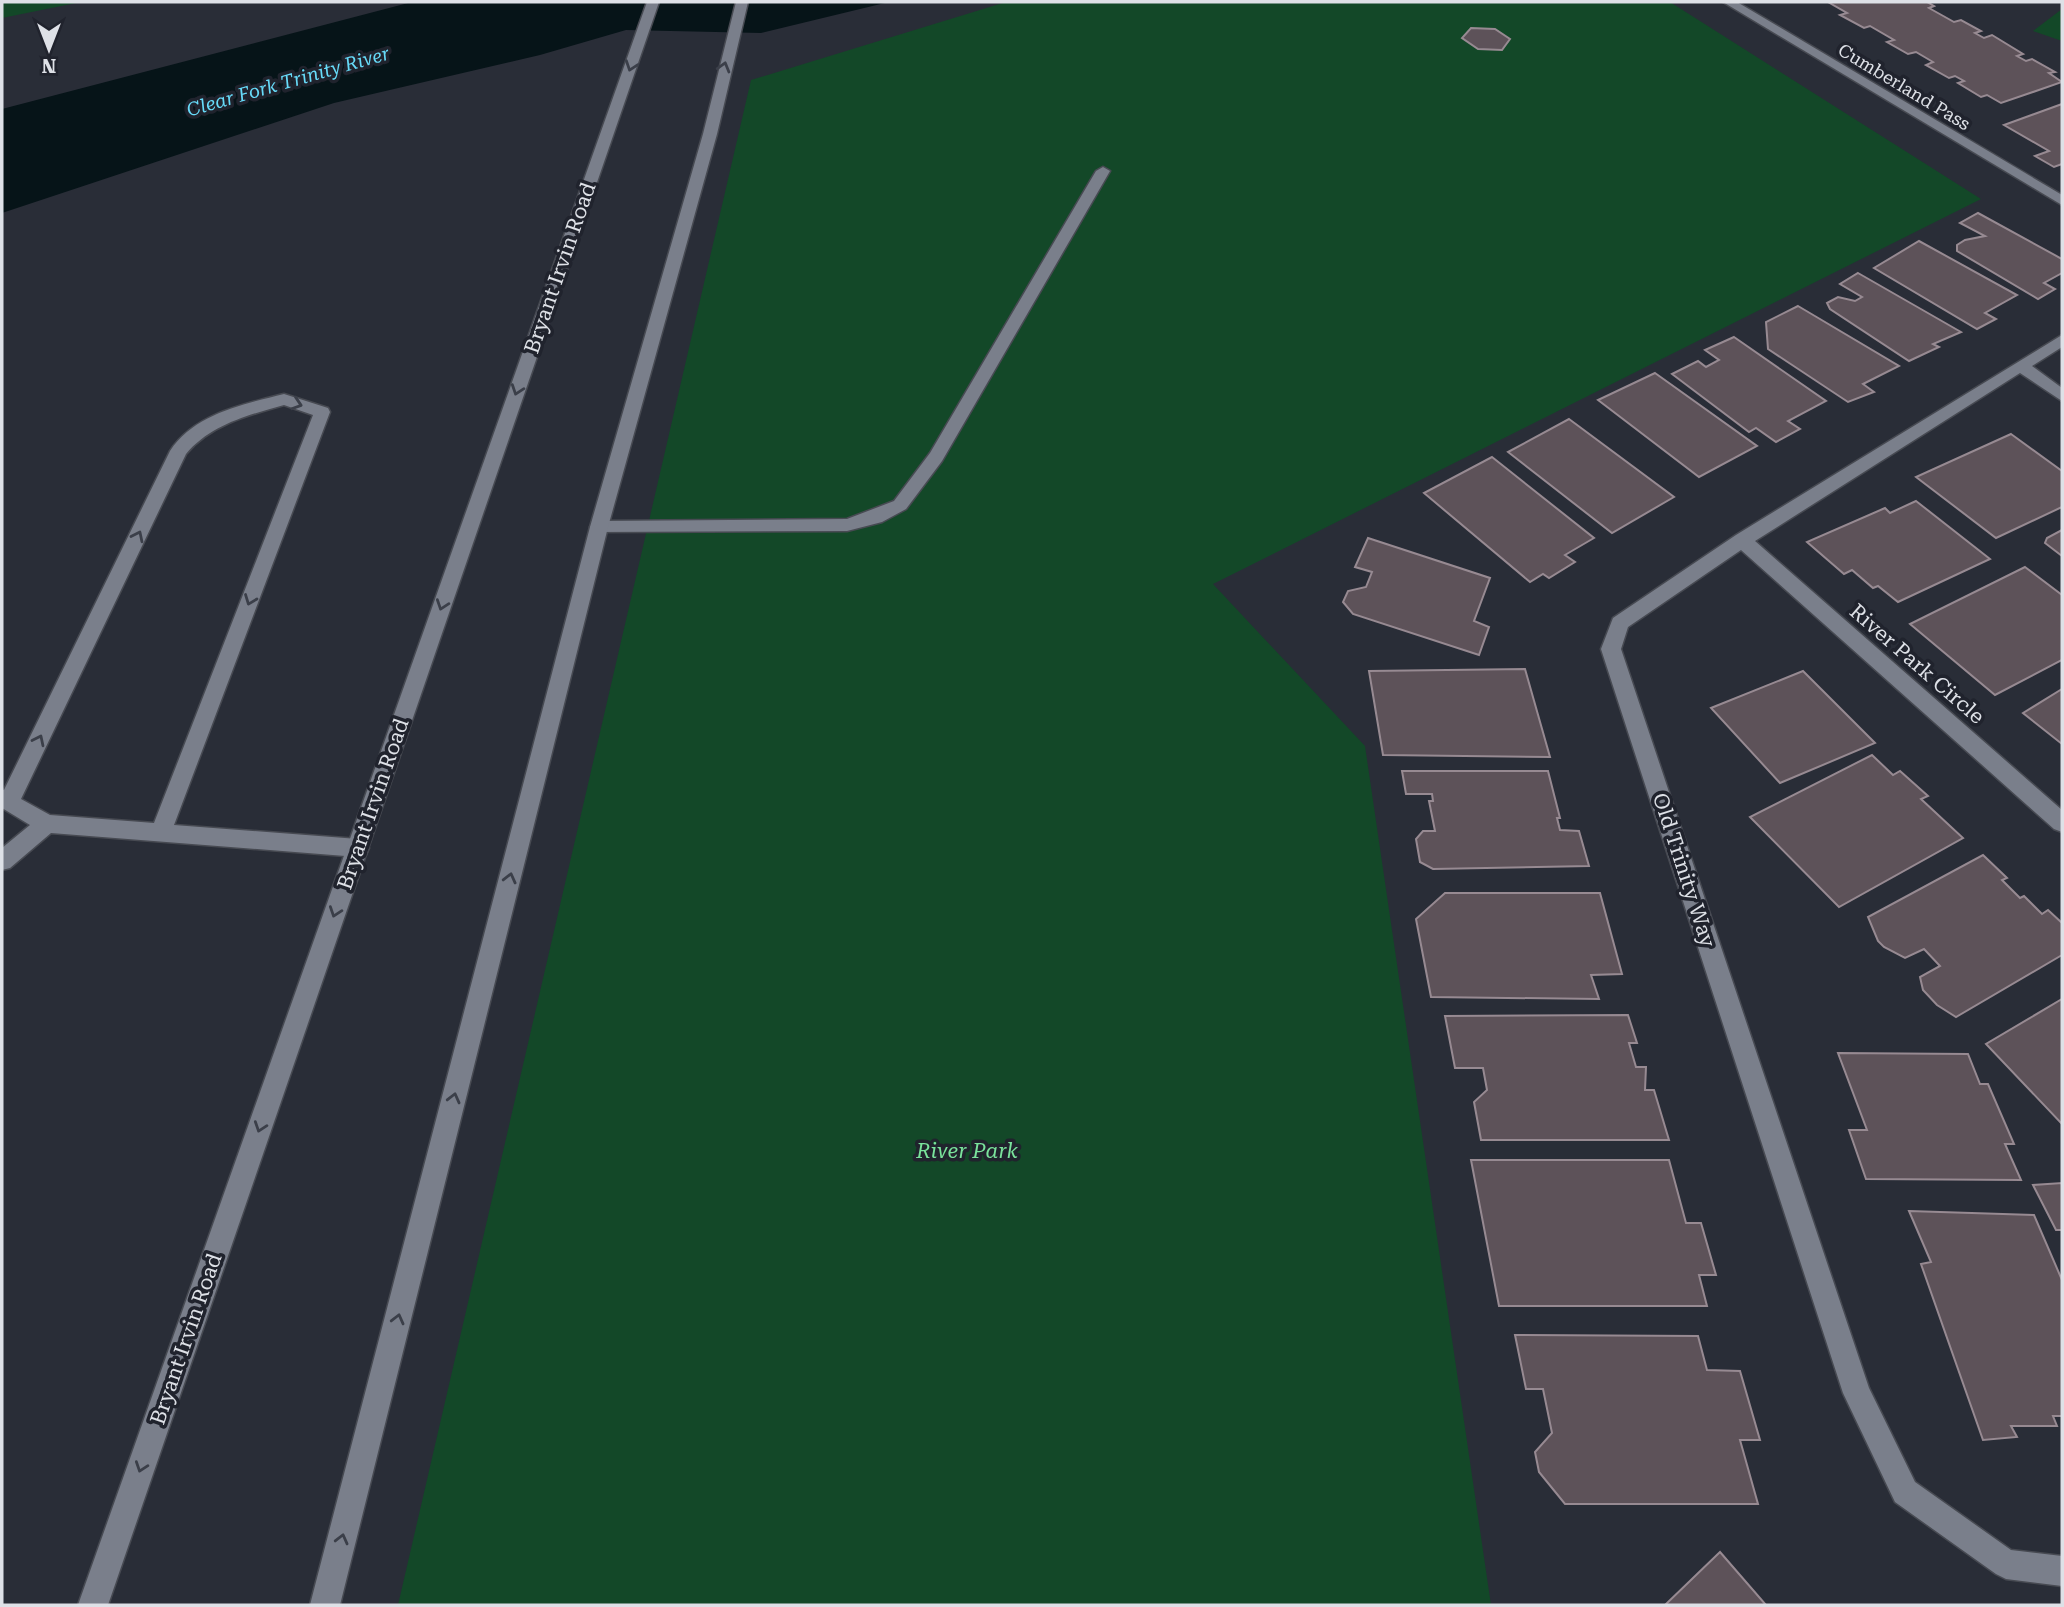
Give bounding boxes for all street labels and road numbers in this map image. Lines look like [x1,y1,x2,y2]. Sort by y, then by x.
street label: Cumberland Pass [1835,39,1974,134]
street label: Bryant Irvin Road [519,179,601,357]
street label: River Park Circle [1845,599,1989,729]
street label: Bryant Irvin Road [332,715,414,893]
street label: Old Trinity Way [1648,790,1720,951]
street label: Bryant Irvin Road [145,1250,227,1428]

